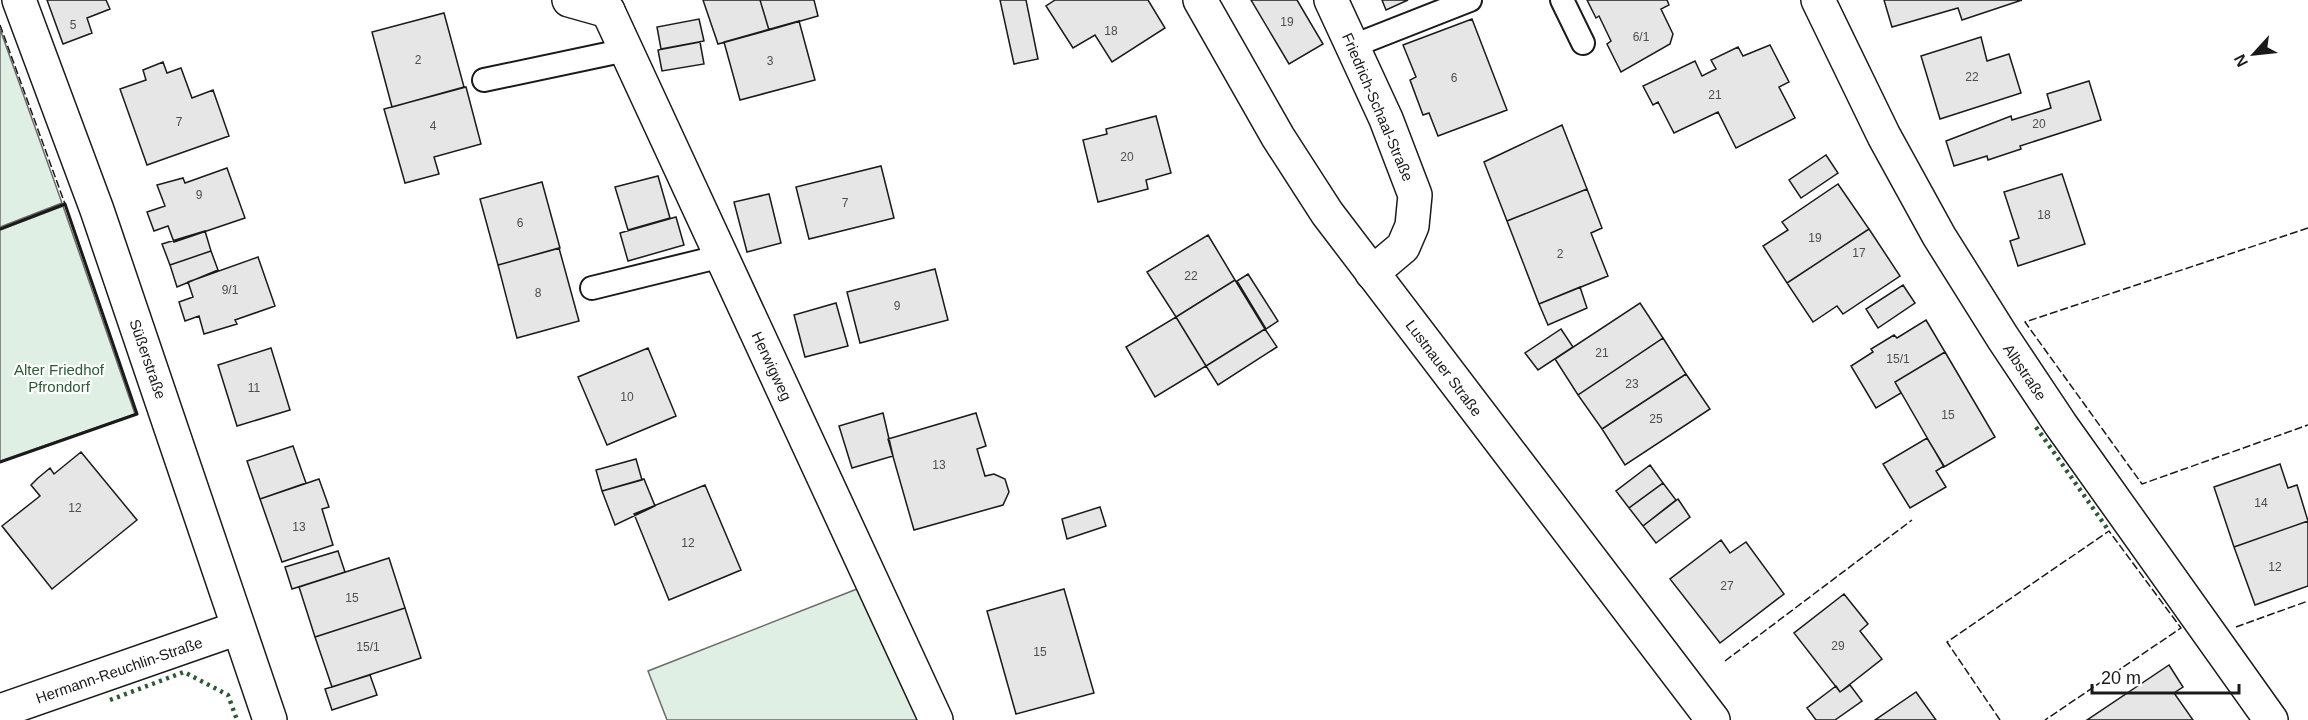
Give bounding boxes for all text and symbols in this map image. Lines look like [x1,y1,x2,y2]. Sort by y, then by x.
house number: 19 [1280,15,1294,29]
house number: 5 [70,18,77,32]
house number: 18 [1104,24,1118,38]
north arrow [2224,24,2284,84]
street label: Friedrich-Schaal-Straße [1339,30,1417,184]
house number: 6/1 [1633,30,1650,44]
text: N [2231,52,2251,70]
house number: 2 [415,53,422,67]
house number: 3 [767,54,774,68]
house number: 22 [1965,70,1979,84]
house number: 6 [1451,71,1458,85]
house number: 21 [1708,88,1722,102]
house number: 7 [176,115,183,129]
house number: 20 [2032,117,2046,131]
house number: 4 [430,119,437,133]
house number: 20 [1120,150,1134,164]
house number: 9 [196,188,203,202]
house number: 7 [842,196,849,210]
house number: 18 [2037,208,2051,222]
house number: 6 [517,216,524,230]
house number: 19 [1808,231,1822,245]
house number: 17 [1852,246,1866,260]
house number: 2 [1557,247,1564,261]
house number: 22 [1184,269,1198,283]
house number: 9/1 [222,283,239,297]
house number: 8 [535,286,542,300]
house number: 9 [894,299,901,313]
street label: Süßerstraße [126,317,170,401]
street label: Lustnauer Straße [1402,317,1486,419]
street label: Herwigweg [749,329,795,403]
street label: Albstraße [2000,341,2050,403]
house number: 21 [1595,346,1609,360]
house number: 15/1 [1886,352,1910,366]
park label: Alter Friedhof Pfrondorf [14,361,105,395]
house number: 23 [1625,377,1639,391]
house number: 11 [248,381,261,395]
house number: 10 [620,390,634,404]
house number: 15 [1941,408,1955,422]
house number: 25 [1649,412,1663,426]
house number: 13 [932,458,946,472]
house number: 14 [2254,496,2268,510]
house number: 12 [68,501,82,515]
house number: 13 [292,520,306,534]
house number: 12 [681,536,695,550]
house number: 12 [2268,560,2282,574]
house number: 27 [1720,579,1734,593]
house number: 15 [345,591,359,605]
street label: Hermann-Reuchlin-Straße [33,633,205,707]
house number: 29 [1831,639,1845,653]
house number: 15/1 [356,640,380,654]
house number: 15 [1033,645,1047,659]
scale bar [2092,657,2239,695]
text: 20 m [2101,668,2141,688]

